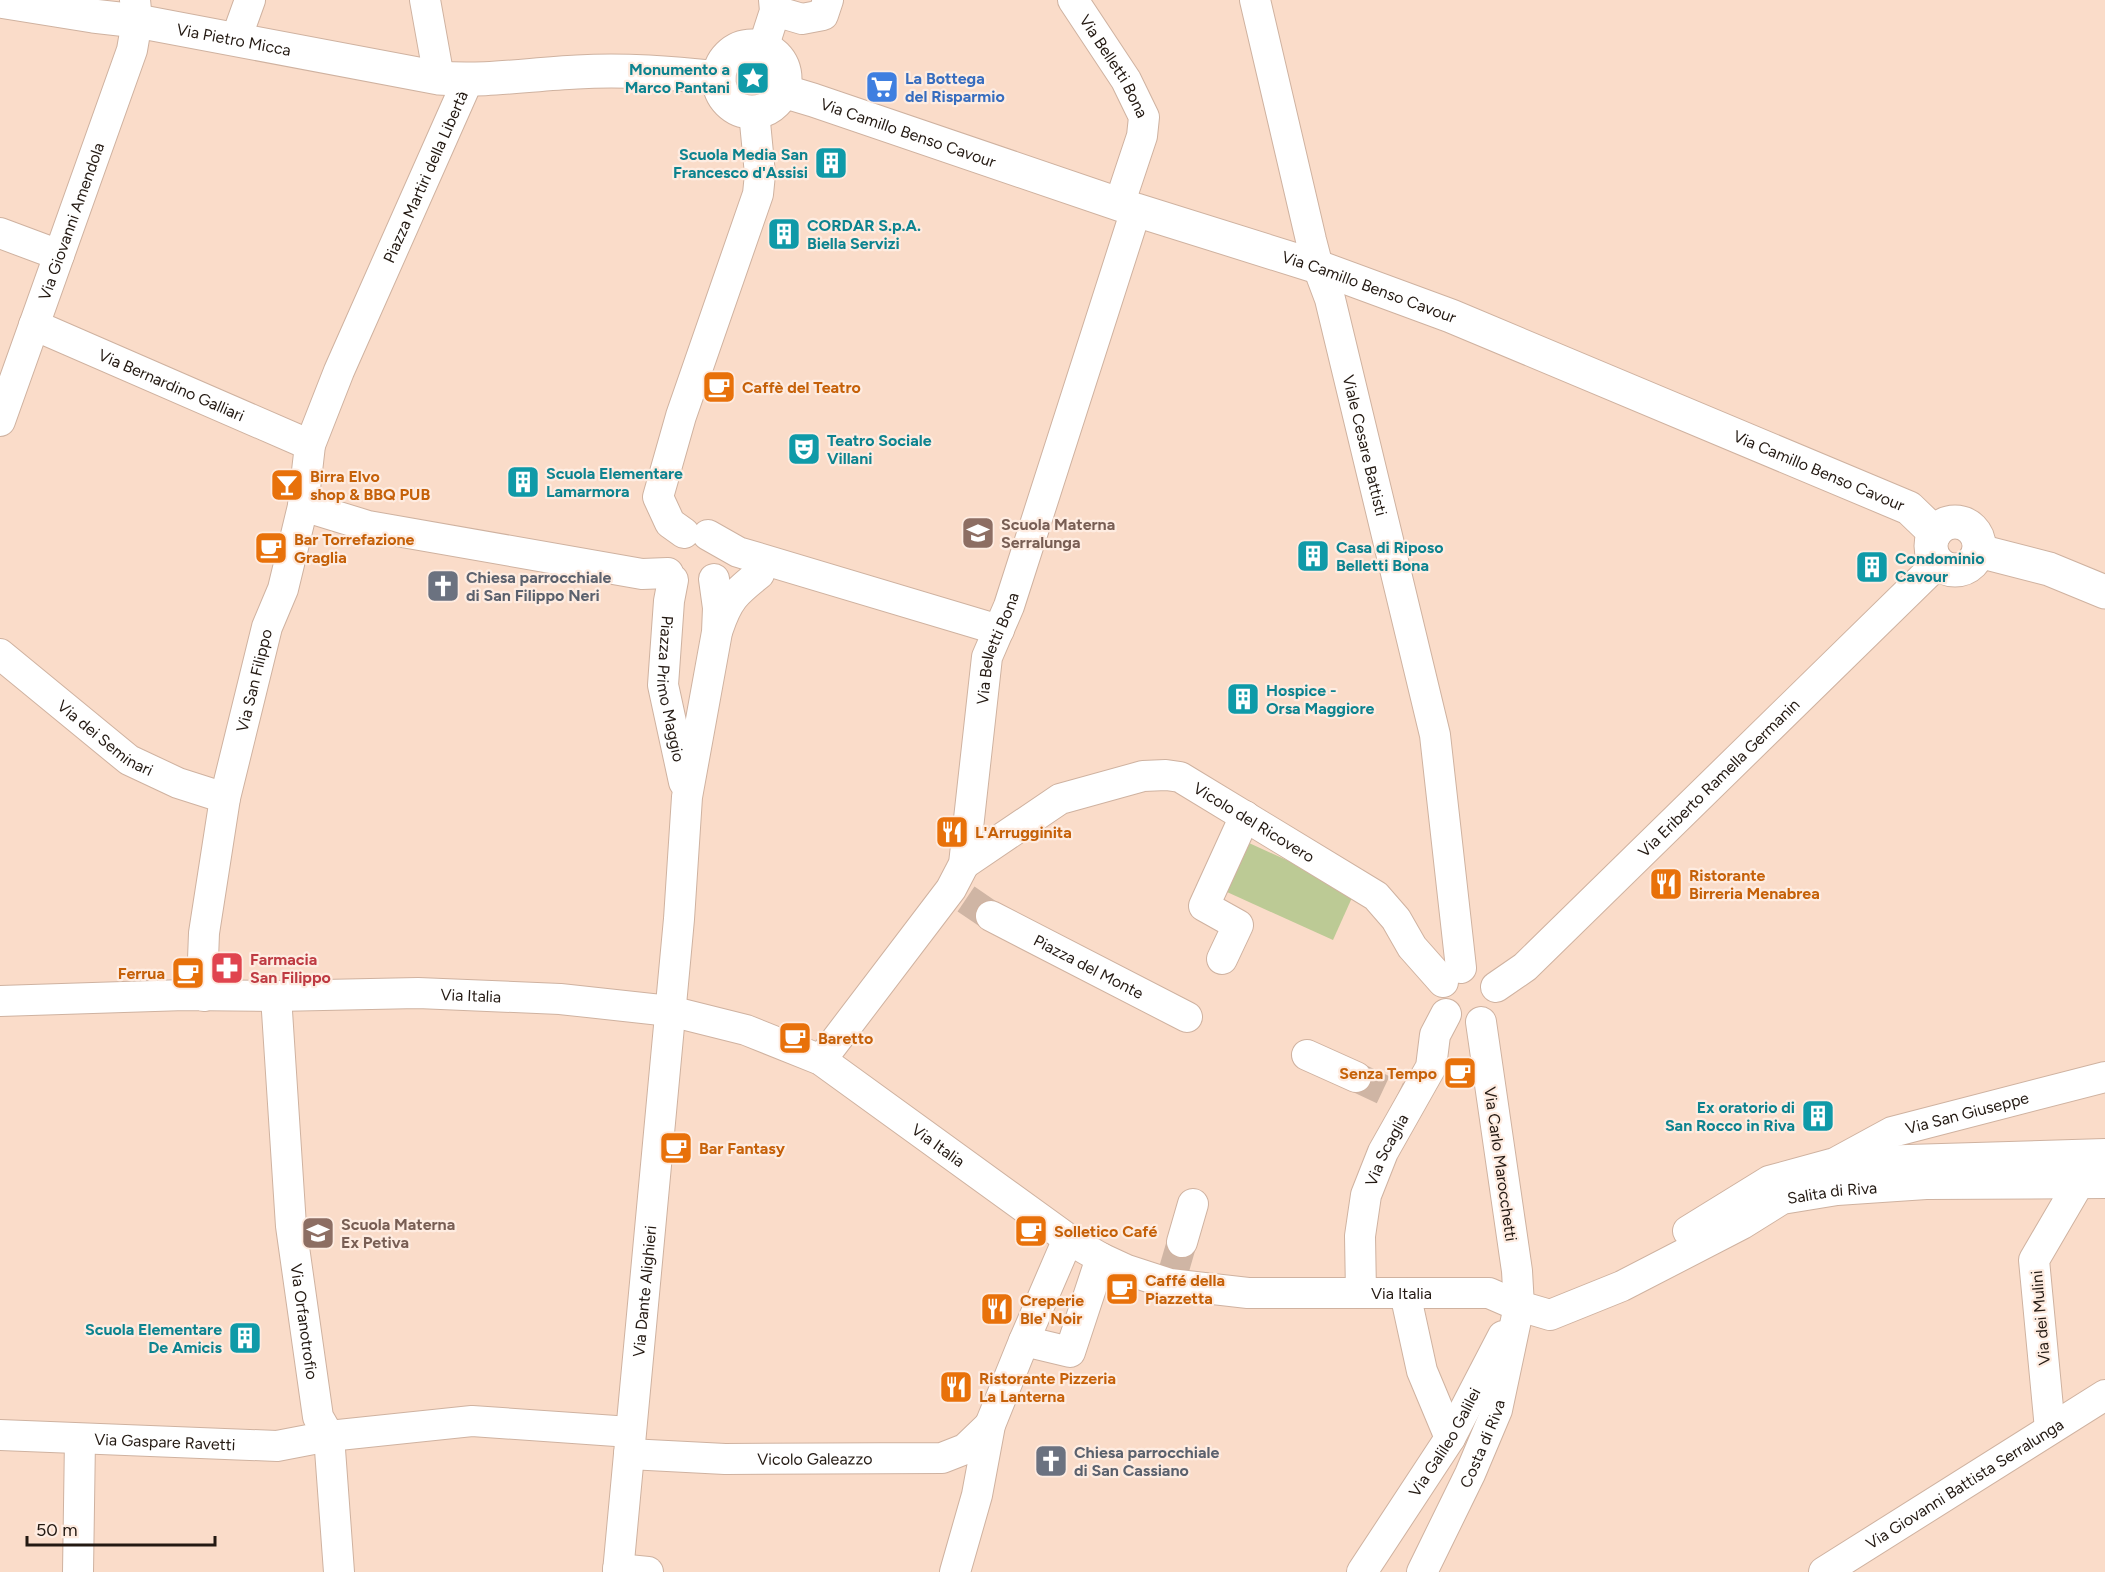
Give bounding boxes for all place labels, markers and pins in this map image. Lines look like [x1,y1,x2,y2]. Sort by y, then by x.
place label: Monumento a Marco Pantani [625,60,730,97]
place icon: Monumento a Marco Pantani [735,60,771,96]
supermarket icon: La Bottega del Risparmio [864,69,900,105]
place label: La Bottega del Risparmio [905,69,1005,106]
place label: Scuola Media San Francesco d'Assisi [673,145,808,182]
building icon: Scuola Media San Francesco d'Assisi [813,145,849,181]
building icon: CORDAR S.p.A. Biella Servizi [766,216,802,252]
place label: CORDAR S.p.A. Biella Servizi [807,216,921,253]
cafe icon: Caffè del Teatro [701,369,737,405]
place label: Caffè del Teatro [742,378,861,397]
theatre icon: Teatro Sociale Villani [786,431,822,467]
place label: Teatro Sociale Villani [827,431,932,468]
building icon: Scuola Elementare Lamarmora [505,464,541,500]
place label: Scuola Elementare Lamarmora [546,464,683,501]
bar icon: Birra Elvo shop & BBQ PUB [269,467,305,503]
place label: Birra Elvo shop & BBQ PUB [310,467,430,504]
school or university icon: Scuola Materna Serralunga [960,515,996,551]
place label: Scuola Materna Serralunga [1001,515,1115,552]
cafe icon: Bar Torrefazione Graglia [253,530,289,566]
place label: Bar Torrefazione Graglia [294,530,415,567]
building icon: Casa di Riposo Belletti Bona [1295,538,1331,574]
place label: Casa di Riposo Belletti Bona [1336,538,1444,575]
building icon: Condominio Cavour [1854,549,1890,585]
place label: Condominio Cavour [1895,549,1985,586]
church icon: Chiesa parrocchiale di San Filippo Neri [425,568,461,604]
place label: Chiesa parrocchiale di San Filippo Neri [466,568,611,605]
building icon: Hospice - Orsa Maggiore [1225,681,1261,717]
place label: Hospice - Orsa Maggiore [1266,681,1374,718]
restaurant icon: L'Arrugginita [934,814,970,850]
place label: L'Arrugginita [975,823,1072,842]
restaurant icon: Ristorante Birreria Menabrea [1648,866,1684,902]
place label: Ristorante Birreria Menabrea [1689,866,1820,903]
pharmacy icon: Farmacia San Filippo [209,950,245,986]
place label: Farmacia San Filippo [250,950,331,987]
cafe icon: Ferrua [170,955,206,991]
place label: Ferrua [118,964,165,983]
cafe icon: Baretto [777,1020,813,1056]
place label: Baretto [818,1029,873,1048]
cafe icon: Senza Tempo [1442,1055,1478,1091]
place label: Senza Tempo [1339,1064,1437,1083]
place label: Ex oratorio di San Rocco in Riva [1665,1098,1795,1135]
building icon: Ex oratorio di San Rocco in Riva [1800,1098,1836,1134]
cafe icon: Bar Fantasy [658,1130,694,1166]
place label: Bar Fantasy [699,1139,786,1158]
cafe icon: Solletico Café [1013,1213,1049,1249]
school or university icon: Scuola Materna Ex Petiva [300,1215,336,1251]
place label: Scuola Materna Ex Petiva [341,1215,455,1252]
place label: Solletico Café [1054,1222,1157,1241]
cafe icon: Caffé della Piazzetta [1104,1271,1140,1307]
place label: Caffé della Piazzetta [1145,1271,1225,1308]
restaurant icon: Creperie Ble' Noir [979,1291,1015,1327]
place label: Creperie Ble' Noir [1020,1291,1084,1328]
place label: Scuola Elementare De Amicis [85,1320,223,1357]
building icon: Scuola Elementare De Amicis [227,1320,263,1356]
restaurant icon: Ristorante Pizzeria La Lanterna [938,1369,974,1405]
place label: Ristorante Pizzeria La Lanterna [979,1369,1116,1406]
church icon: Chiesa parrocchiale di San Cassiano [1033,1443,1069,1479]
place label: Chiesa parrocchiale di San Cassiano [1074,1443,1219,1480]

